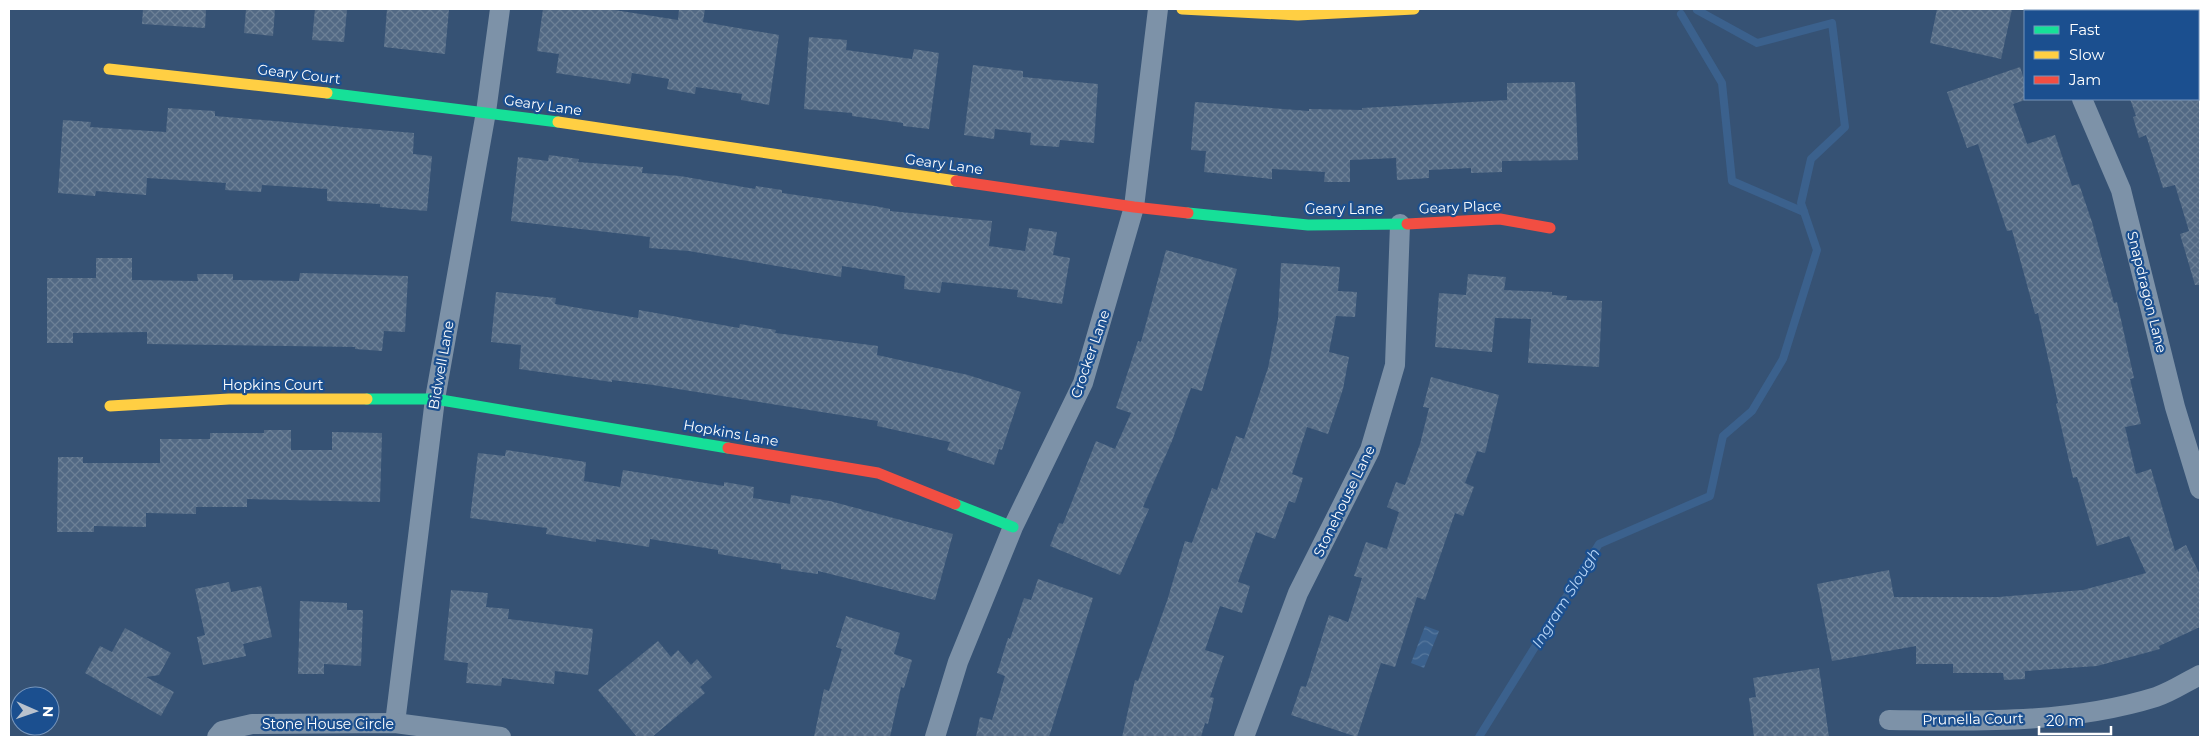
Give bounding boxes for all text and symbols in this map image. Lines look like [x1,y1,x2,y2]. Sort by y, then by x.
legend [2024,10,2199,100]
text: Fast [2069,20,2100,39]
text: Slow [2069,45,2105,64]
street label: Geary Court [257,60,342,88]
text: Jam [2068,70,2101,89]
street label: Geary Lane [503,91,583,119]
street label: Geary Lane [904,150,984,178]
street label: Geary Place [1419,197,1501,217]
street label: Geary Lane [1305,200,1383,218]
street label: Snapdragon Lane [2123,229,2171,355]
street label: Crocker Lane [1066,308,1114,400]
street label: Bidwell Lane [424,319,458,411]
street label: Hopkins Court [222,376,324,394]
street label: Hopkins Lane [682,416,780,450]
street label: Stonehouse Lane [1309,442,1379,560]
water label: Ingram Slough [1527,544,1604,651]
north arrow [10,686,60,736]
scale bar [2039,704,2112,736]
text: N [39,705,57,717]
street label: Prunella Court [1922,709,2024,729]
text: 20 m [2046,711,2084,730]
street label: Stone House Circle [262,715,394,733]

